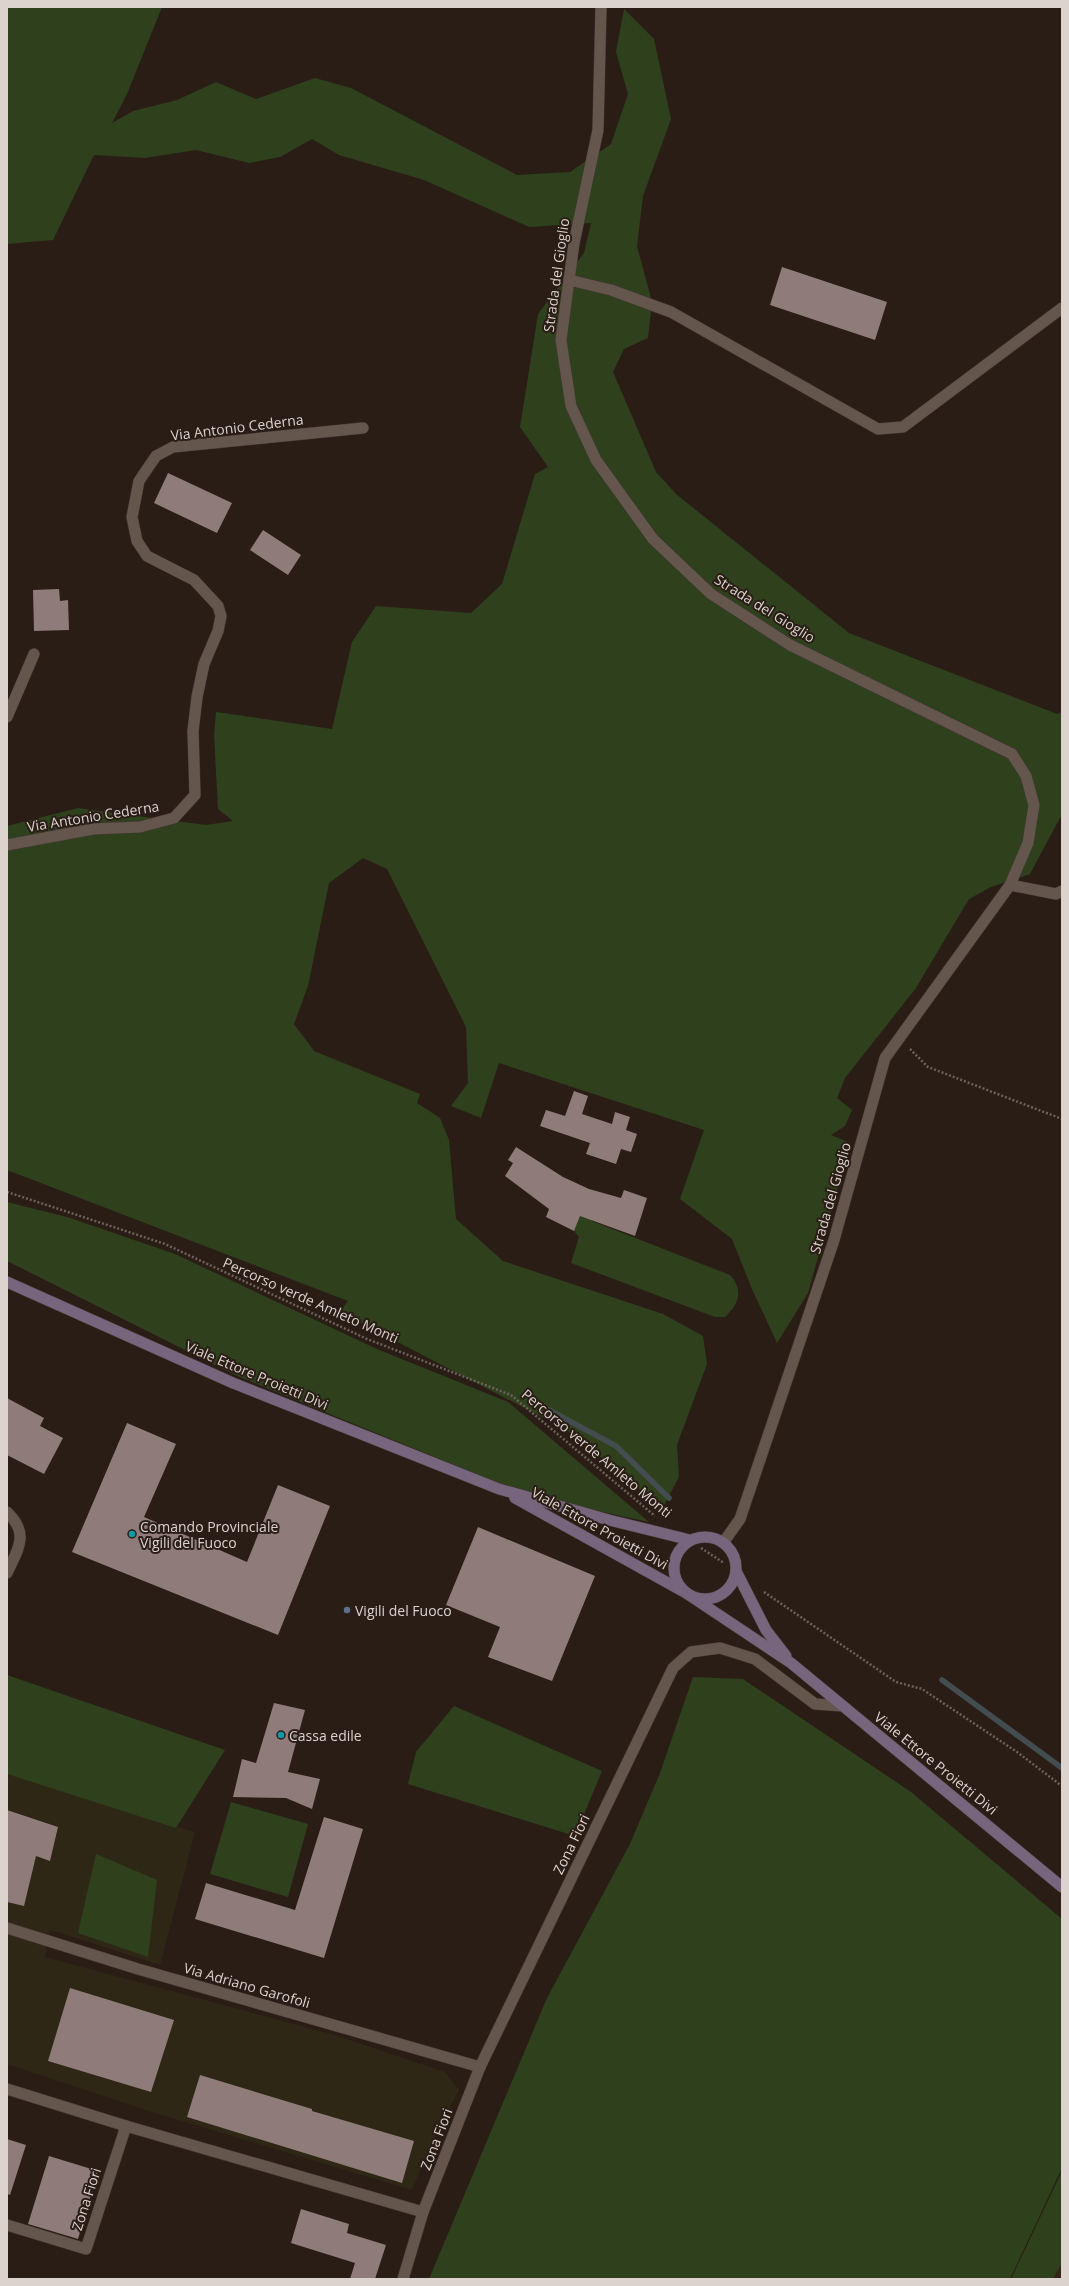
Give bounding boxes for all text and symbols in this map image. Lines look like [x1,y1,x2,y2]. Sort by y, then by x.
street label: Strada del Gioglio [539,217,573,333]
street label: Via Antonio Cederna [170,409,304,445]
street label: Strada del Gioglio [711,569,819,647]
street label: Via Antonio Cederna [26,796,160,836]
street label: Strada del Gioglio [805,1140,855,1256]
street label: Percorso verde Amleto Monti [220,1253,402,1347]
street label: Viale Ettore Proietti Divi [183,1336,331,1414]
street label: Percorso verde Amleto Monti [518,1384,676,1522]
street label: Viale Ettore Proietti Divi [528,1482,672,1574]
place label: Comando Provinciale Vigili del Fuoco [140,1517,278,1552]
marker: Comando Provinciale Vigili del Fuoco [127,1529,137,1539]
place label: Vigili del Fuoco [355,1601,452,1620]
marker: Vigili del Fuoco [342,1605,352,1615]
street label: Viale Ettore Proietti Divi [870,1707,1002,1819]
place label: Cassa edile [289,1726,362,1745]
marker: Cassa edile [276,1730,286,1740]
street label: Zona Fiori [548,1811,594,1877]
street label: Via Adriano Garofoli [182,1958,312,2012]
street label: Zona Fiori [416,2105,456,2173]
street label: Zona Fiori [67,2165,105,2233]

